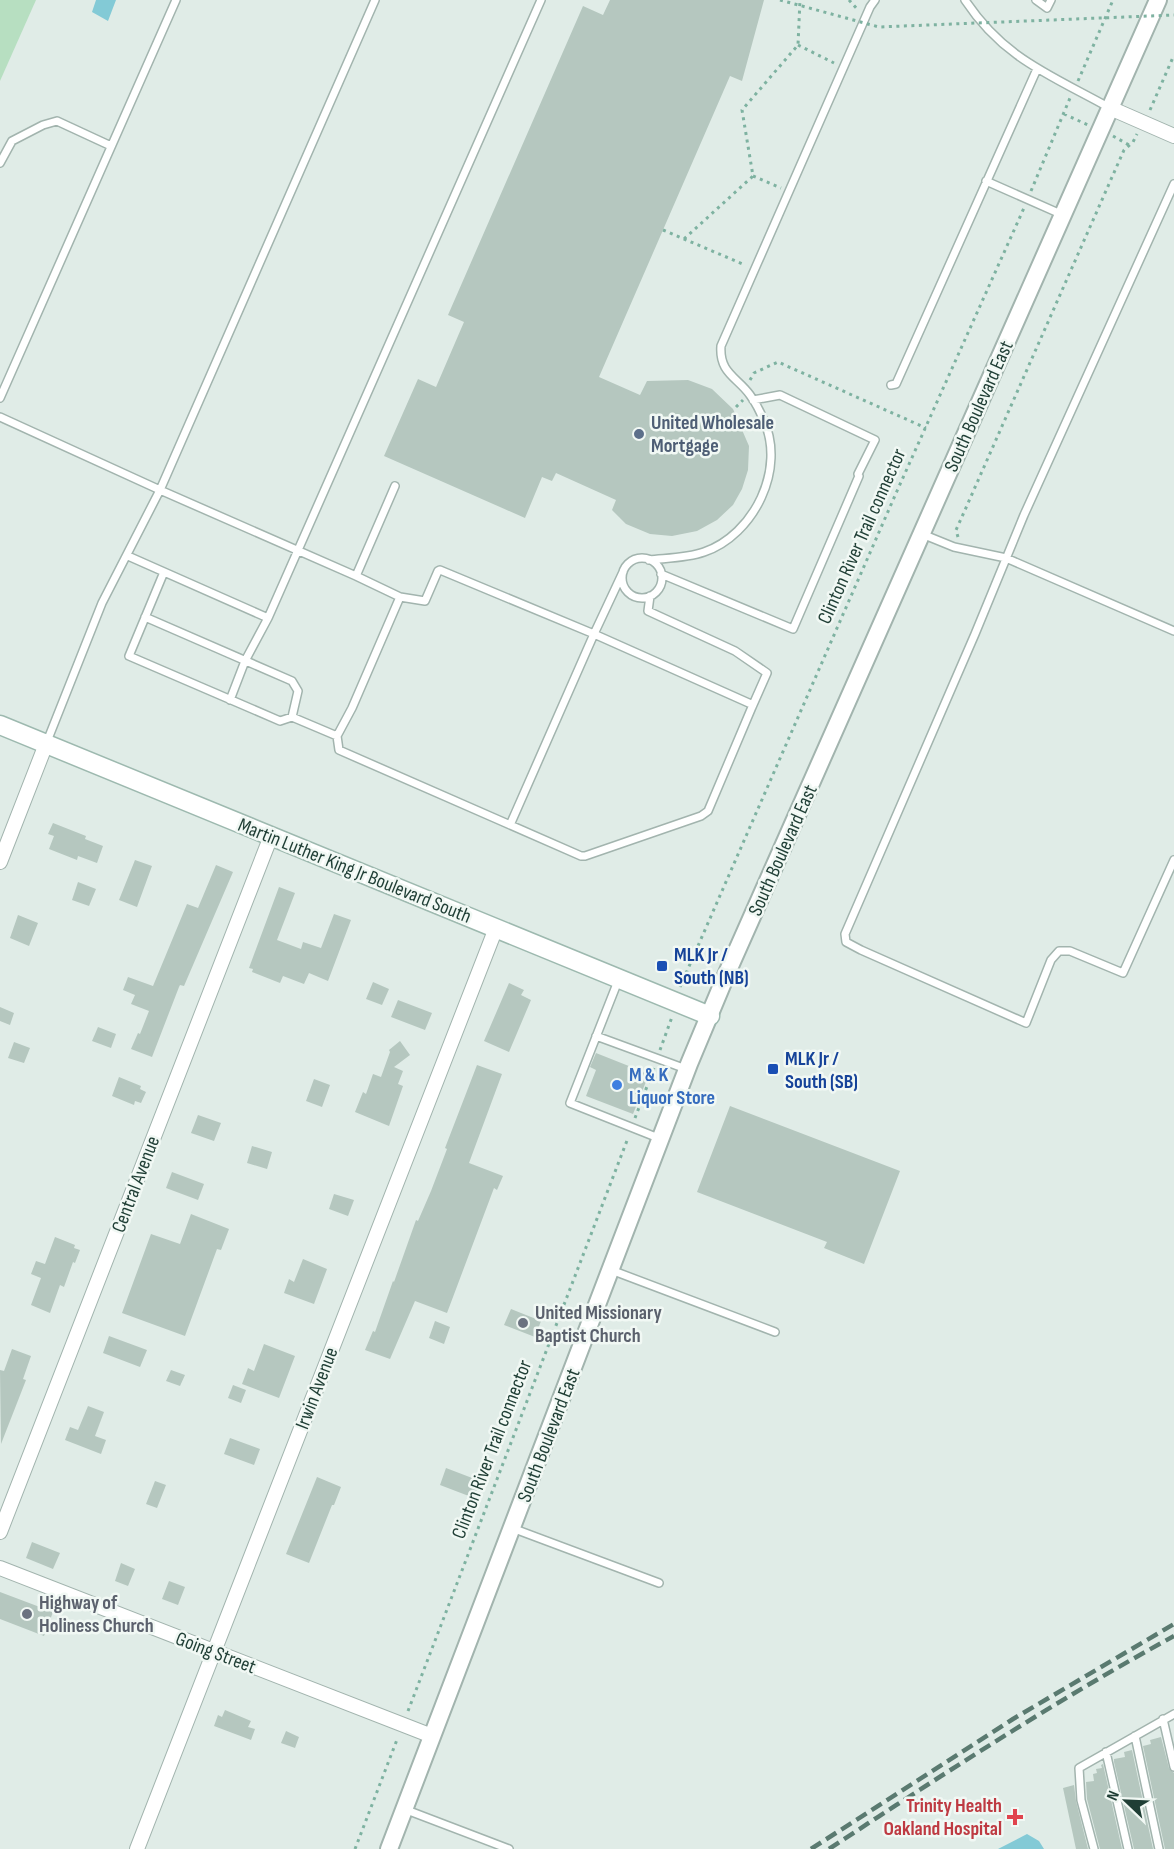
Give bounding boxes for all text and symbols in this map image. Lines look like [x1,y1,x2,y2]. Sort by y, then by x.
street label: South Boulevard East [939,337,1019,476]
place label: United Wholesale Mortgage [651,411,774,458]
marker: United Wholesale Mortgage [632,427,646,441]
street label: Clinton River Trail connector [812,445,911,628]
street label: South Boulevard East [743,781,823,920]
street label: Martin Luther King Jr Boulevard South [235,813,475,929]
place label: MLK Jr / South (NB) [674,943,749,990]
marker: MLK Jr / South (NB) [655,959,669,973]
place label: MLK Jr / South (SB) [785,1047,858,1094]
marker: MLK Jr / South (SB) [766,1062,780,1076]
place label: M & K Liquor Store [629,1063,715,1110]
marker: M & K Liquor Store [610,1078,624,1092]
street label: Central Avenue [107,1133,165,1236]
place label: United Missionary Baptist Church [535,1301,662,1348]
marker: United Missionary Baptist Church [516,1316,530,1330]
street label: Irwin Avenue [290,1344,343,1433]
street label: Clinton River Trail connector [447,1356,537,1542]
street label: South Boulevard East [512,1365,585,1506]
place label: Highway of Holiness Church [39,1591,154,1638]
marker: Highway of Holiness Church [20,1607,34,1621]
street label: Going Street [172,1627,259,1679]
north arrow [1096,1771,1156,1831]
text: N [1103,1788,1124,1803]
place label: Trinity Health Oakland Hospital [884,1794,1002,1841]
marker: Trinity Health Oakland Hospital [1006,1808,1024,1826]

